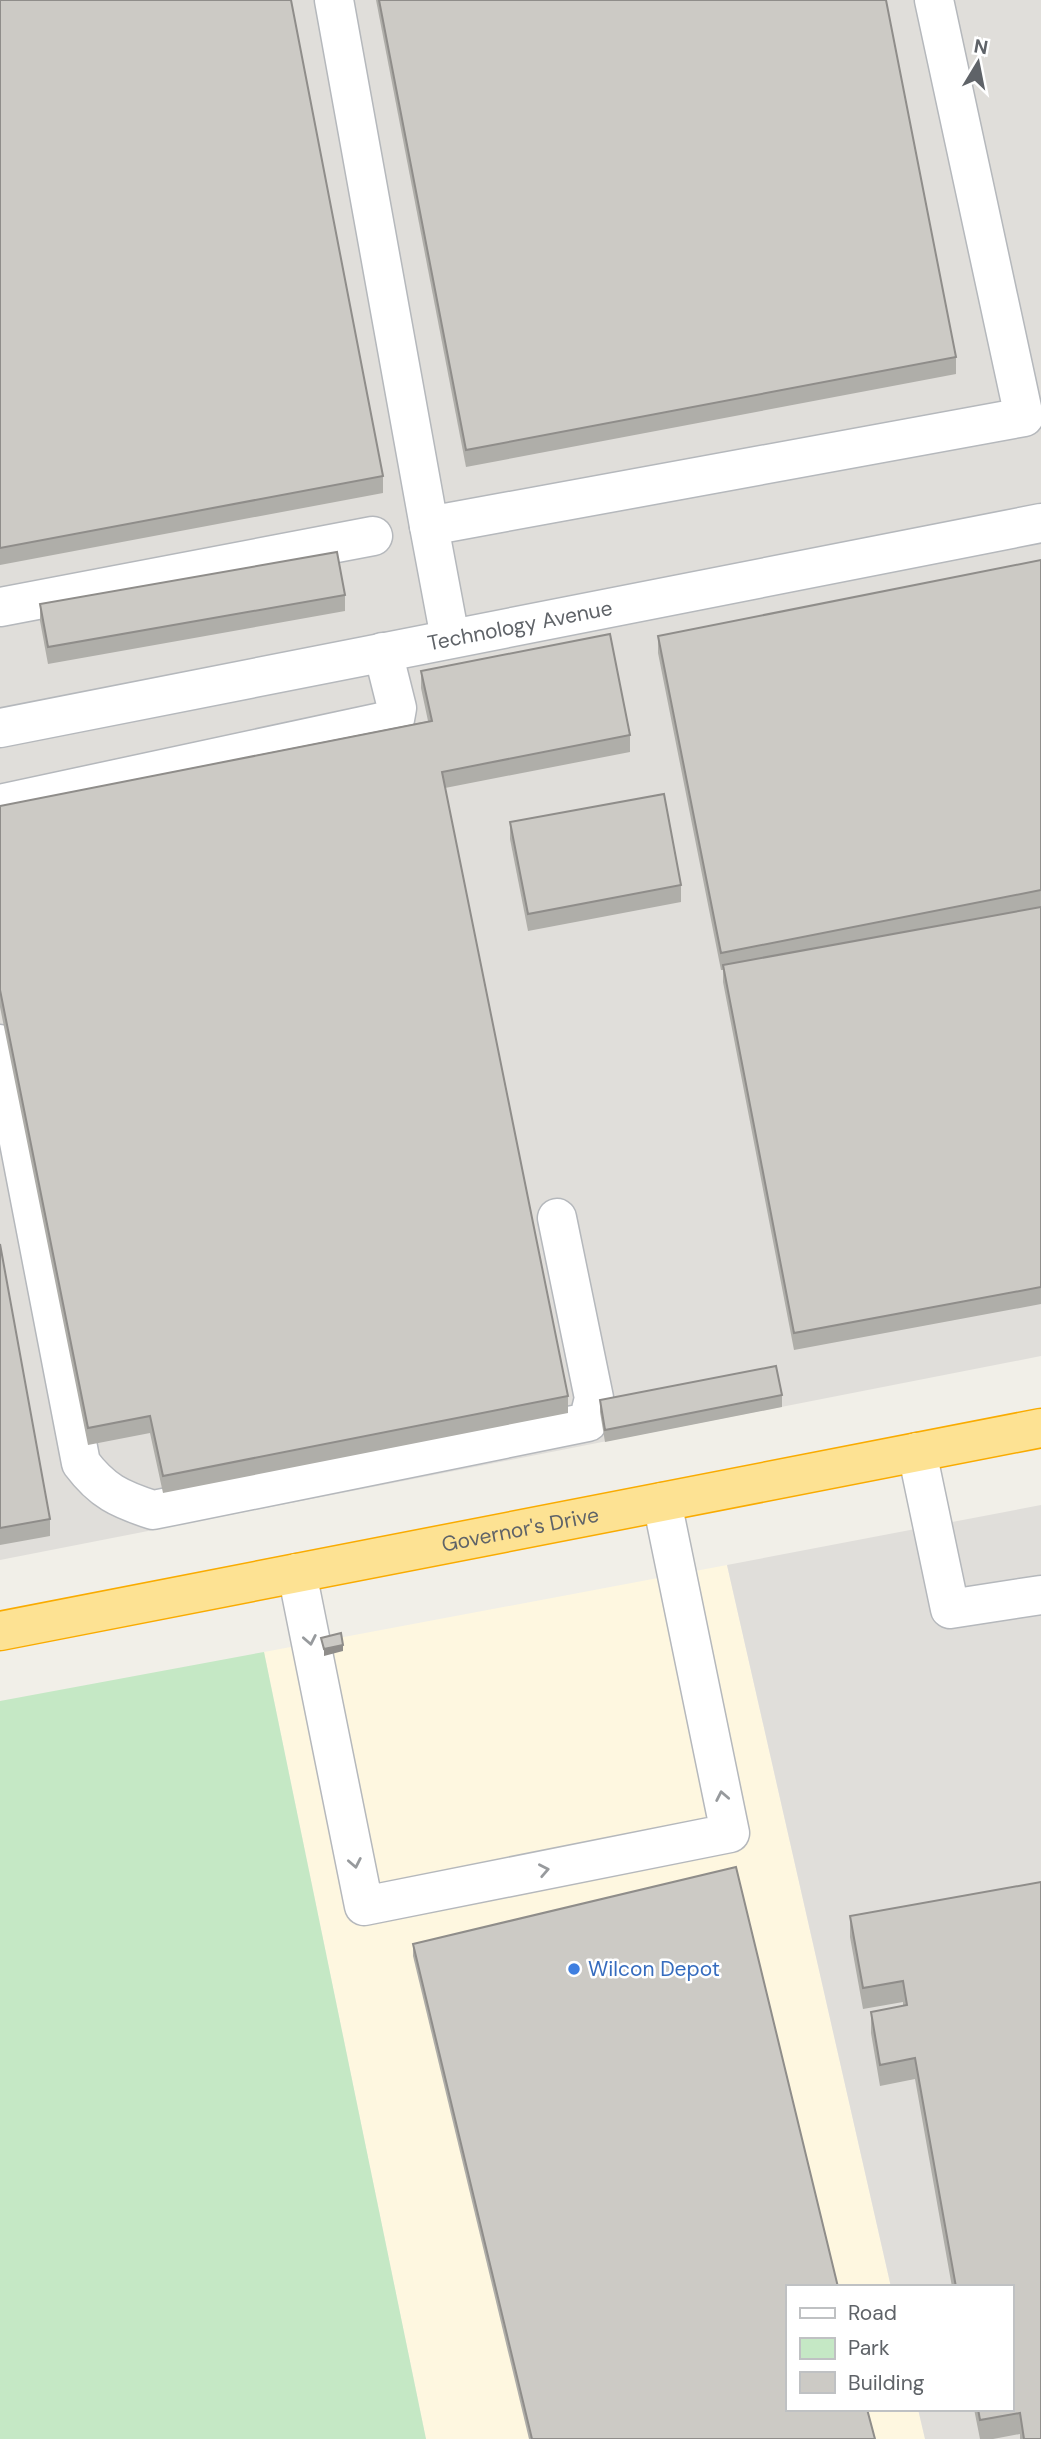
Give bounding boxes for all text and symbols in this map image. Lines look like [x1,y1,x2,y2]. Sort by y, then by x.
north arrow [943,28,1013,98]
text: N [972,33,990,60]
street label: Technology Avenue [425,594,615,657]
street label: Governor's Drive [439,1501,601,1559]
one-way arrow [302,1634,317,1646]
one-way arrow [716,1790,731,1802]
one-way arrow [347,1857,362,1869]
one-way arrow [538,1864,550,1879]
place label: Wilcon Depot [588,1955,720,1983]
marker: Wilcon Depot [566,1961,582,1977]
legend [786,2285,1013,2411]
text: Road [848,2299,897,2327]
text: Park [848,2334,890,2362]
text: Building [848,2369,925,2397]

